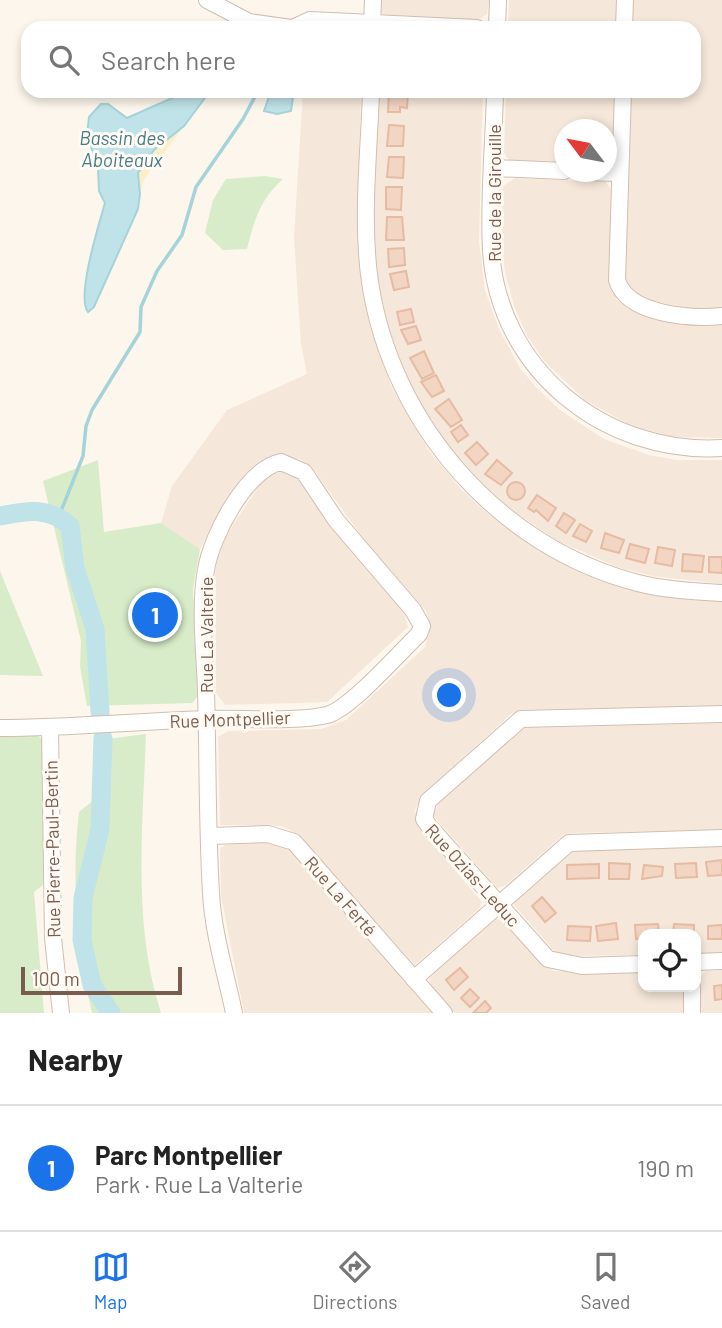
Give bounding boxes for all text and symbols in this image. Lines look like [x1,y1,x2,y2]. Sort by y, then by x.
search box [21,21,701,98]
icon: search [45,41,83,79]
text: Search here [101,44,236,75]
north arrow [554,119,617,182]
street label: Rue de la Girouille [483,124,505,262]
water label: Bassin des Aboiteaux [79,126,165,171]
street label: Rue La Valterie [195,577,217,693]
pin: 1 [132,589,178,641]
your location [432,678,466,712]
street label: Rue Montpellier [169,706,291,732]
street label: Rue Pierre-Paul-Bertin [39,760,65,938]
street label: Rue Ozias-Leduc [421,819,525,931]
street label: Rue La Ferté [300,852,382,940]
map controls [638,929,701,992]
button: locate [638,929,701,992]
scale bar [21,964,182,996]
text: 100 m [32,967,80,990]
text: Nearby [28,1041,123,1077]
text: Parc Montpellier [95,1139,282,1170]
text: 1 [47,1154,55,1182]
text: 190 m [637,1154,694,1182]
text: Park · Rue La Valterie [95,1170,303,1198]
tab: Map [92,1248,130,1313]
tab: Directions [313,1248,398,1313]
tab: Saved [581,1248,630,1313]

